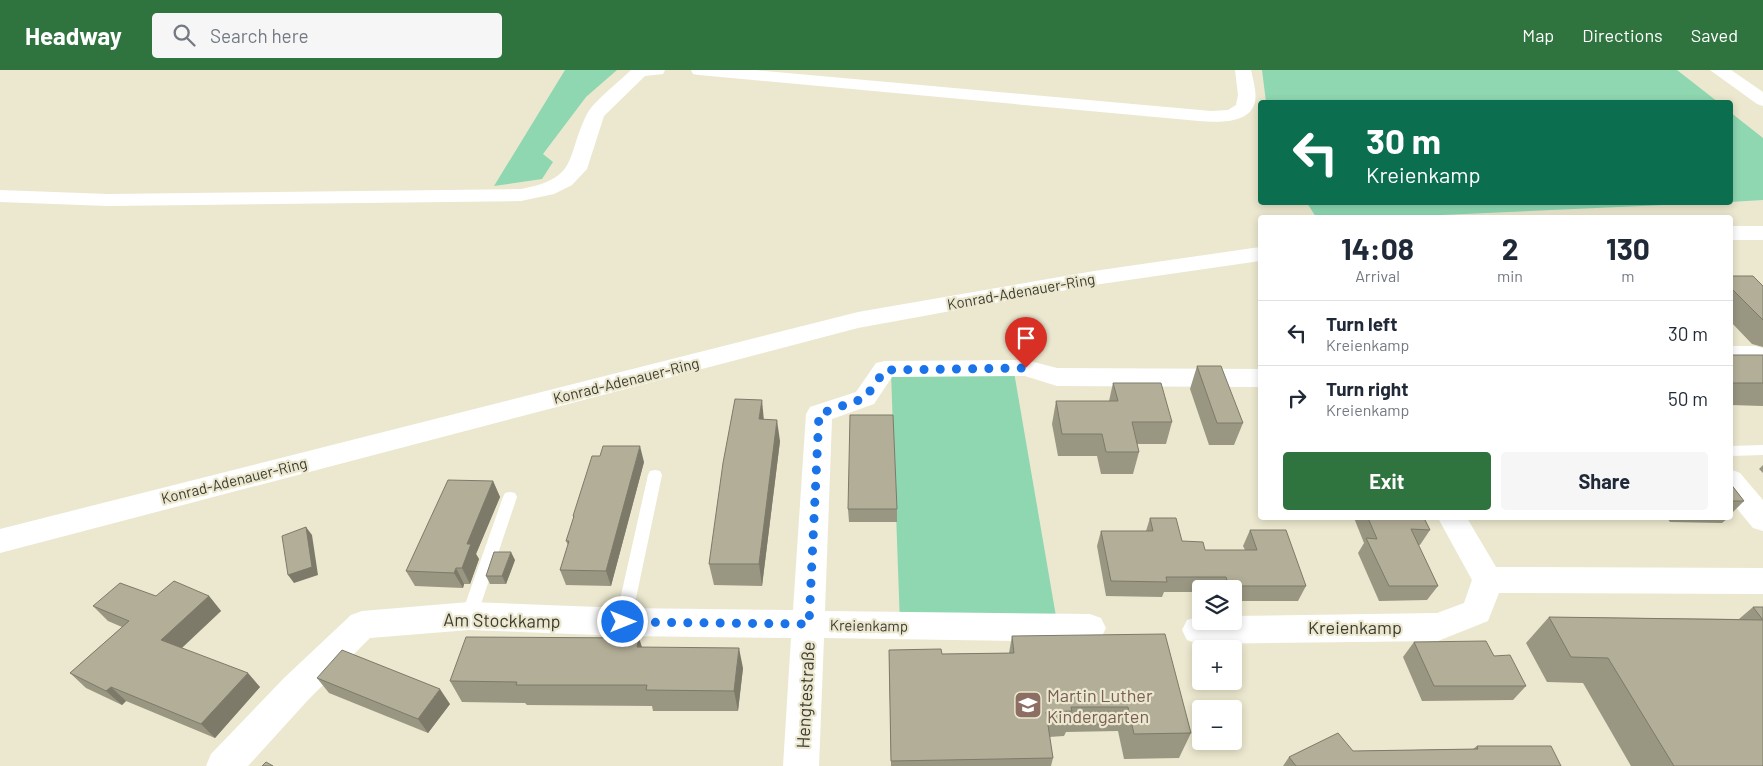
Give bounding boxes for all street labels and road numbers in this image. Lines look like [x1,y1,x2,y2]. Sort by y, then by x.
street label: Konrad-Adenauer-Ring [946,269,1096,313]
street label: Konrad-Adenauer-Ring [551,353,701,407]
street label: Konrad-Adenauer-Ring [159,453,309,507]
street label: Am Stockkamp [443,608,561,632]
street label: Kreienkamp [830,615,908,635]
street label: Kreienkamp [1308,616,1402,638]
street label: Hengtestraße [791,641,819,749]

